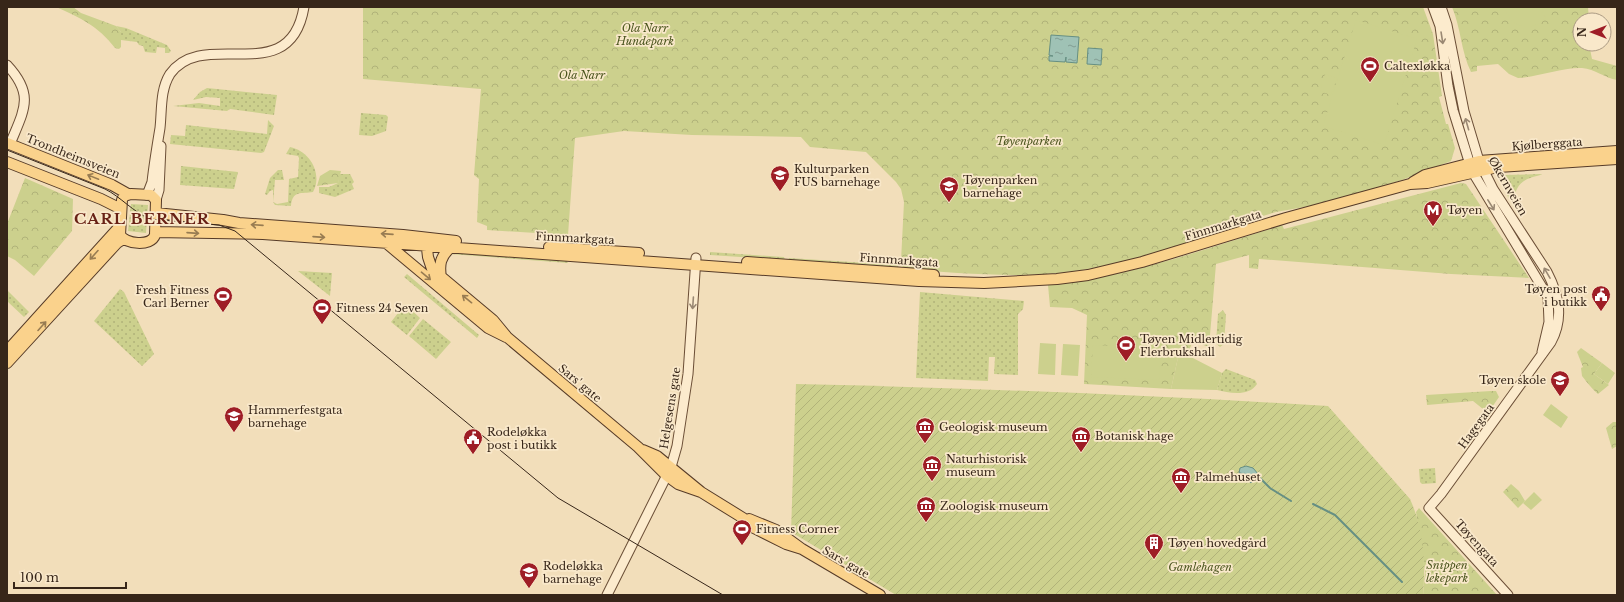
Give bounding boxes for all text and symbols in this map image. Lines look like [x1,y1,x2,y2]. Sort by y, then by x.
north arrow [1572,12,1612,52]
park label: Ola Narr Hundepark [615,21,674,48]
text: N [1575,26,1589,37]
one-way arrow [1438,31,1446,44]
sports icon: Caltexløkka [1359,55,1381,83]
place label: Caltexløkka [1384,59,1451,73]
park label: Ola Narr [559,68,606,82]
one-way arrow [1463,117,1470,130]
street label: Trondheimsveien [24,131,122,181]
park label: Tøyenparken [996,134,1062,148]
street label: Kjølberggata [1511,134,1584,153]
street label: Økernveien [1485,154,1531,218]
place label: Kulturparken FUS barnehage [794,162,880,189]
school or university icon: Kulturparken FUS barnehage [769,164,791,192]
one-way arrow [88,173,100,181]
place label: Tøyenparken barnehage [962,173,1038,200]
school or university icon: Tøyenparken barnehage [938,175,960,203]
metro station icon: Tøyen [1422,199,1444,227]
one-way arrow [1487,199,1495,210]
place label: Tøyen [1447,203,1483,217]
street label: Finnmarkgata [1183,206,1264,243]
district label: CARL BERNER [74,209,210,228]
one-way arrow [251,221,264,228]
one-way arrow [186,229,199,236]
street label: Finnmarkgata [535,229,616,247]
one-way arrow [381,231,394,238]
one-way arrow [312,234,325,241]
one-way arrow [89,250,98,260]
street label: Finnmarkgata [859,250,940,270]
one-way arrow [1543,267,1551,279]
one-way arrow [421,271,431,280]
place label: Tøyen post i butikk [1525,282,1588,309]
place label: Fresh Fitness Carl Berner [135,283,210,310]
public building icon: Tøyen post i butikk [1590,284,1612,312]
sports icon: Fresh Fitness Carl Berner [212,285,234,313]
one-way arrow [462,295,473,304]
one-way arrow [690,296,697,309]
sports icon: Fitness 24 Seven [311,297,333,325]
place label: Fitness 24 Seven [336,301,429,315]
one-way arrow [37,321,46,331]
place label: Tøyen Midlertidig Flerbrukshall [1140,332,1243,359]
sports icon: Tøyen Midlertidig Flerbrukshall [1115,334,1137,362]
street label: Sars' gate [556,361,604,405]
street label: Helgesens gate [657,366,683,450]
school or university icon: Tøyen skole [1549,369,1571,397]
place label: Tøyen skole [1479,373,1546,387]
street label: Hagegata [1455,400,1497,451]
place label: Hammerfestgata barnehage [247,403,343,430]
school or university icon: Hammerfestgata barnehage [223,405,245,433]
museum icon: Geologisk museum [914,416,936,444]
place label: Geologisk museum [939,420,1048,434]
place label: Rodeløkka post i butikk [487,425,557,452]
museum icon: Botanisk hage [1070,425,1092,453]
public building icon: Rodeløkka post i butikk [462,427,484,455]
place label: Botanisk hage [1095,429,1174,443]
place label: Naturhistorisk museum [946,452,1027,479]
museum icon: Naturhistorisk museum [921,454,943,482]
museum icon: Palmehuset [1170,466,1192,494]
place label: Palmehuset [1195,470,1261,484]
museum icon: Zoologisk museum [915,495,937,523]
place label: Zoologisk museum [940,499,1049,513]
street label: Tøyengata [1452,517,1502,570]
sports icon: Fitness Corner [731,518,753,546]
place label: Fitness Corner [756,522,839,536]
building icon: Tøyen hovedgård [1143,532,1165,560]
place label: Tøyen hovedgård [1168,536,1267,550]
street label: Sars' gate [820,543,872,581]
park label: Snippen lekepark [1426,558,1468,585]
place label: Rodeløkka barnehage [542,559,604,586]
park label: Gamlehagen [1168,560,1232,574]
school or university icon: Rodeløkka barnehage [518,561,540,589]
scale bar [14,564,126,590]
text: 100 m [20,570,59,585]

